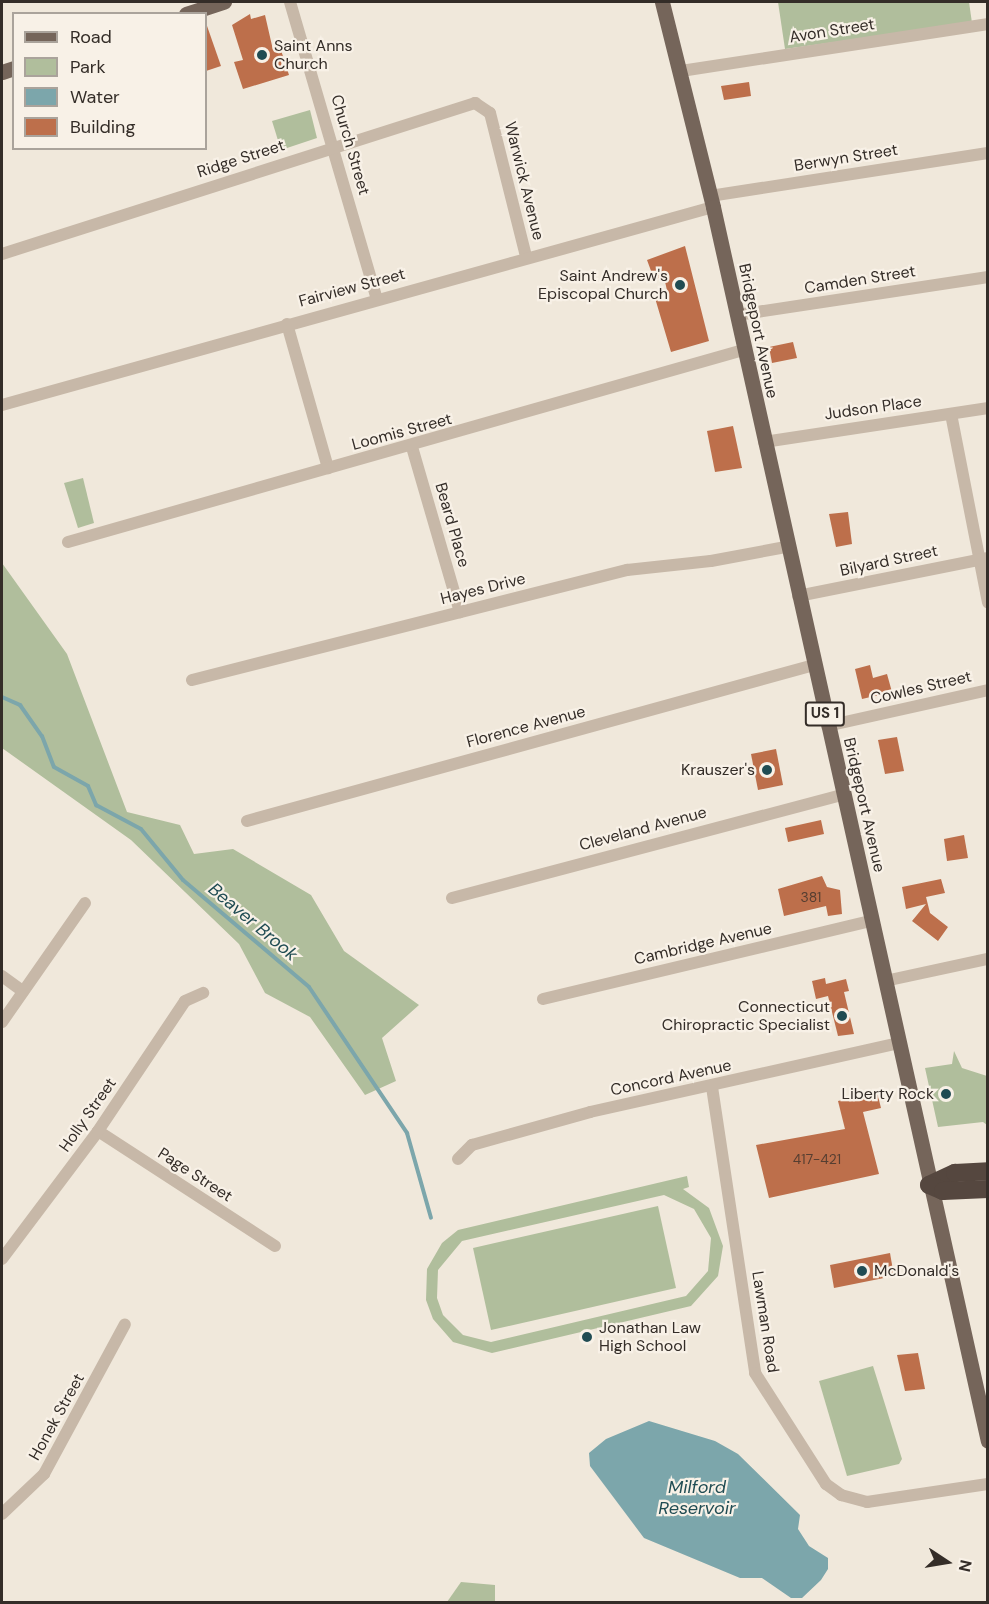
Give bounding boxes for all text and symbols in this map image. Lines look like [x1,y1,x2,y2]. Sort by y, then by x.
legend [12,12,207,150]
street label: Avon Street [788,15,876,47]
text: Road [70,25,112,49]
place label: Saint Anns Church [274,36,353,74]
marker: Saint Anns Church [255,48,269,62]
text: Park [70,55,106,79]
text: Water [70,85,120,109]
street label: Church Street [327,93,373,197]
text: Building [70,115,135,139]
street label: Warwick Avenue [500,120,548,242]
street label: Ridge Street [195,136,287,182]
street label: Berwyn Street [793,140,899,176]
street label: Bridgeport Avenue [734,262,782,400]
street label: Camden Street [803,262,917,298]
street label: Fairview Street [297,265,407,311]
place label: Saint Andrew's Episcopal Church [538,266,668,304]
marker: Saint Andrew's Episcopal Church [673,278,687,292]
street label: Judson Place [823,392,923,424]
street label: Loomis Street [350,409,454,455]
street label: Beard Place [431,480,473,570]
street label: Bilyard Street [838,541,940,581]
street label: Hayes Drive [439,569,527,609]
street label: Cowles Street [869,667,973,709]
street label: Florence Avenue [464,702,588,752]
road number: US 1 [804,702,846,726]
street label: Bridgeport Avenue [839,736,889,874]
place label: Krauszer's [681,760,755,780]
marker: Krauszer's [760,763,774,777]
street label: Cleveland Avenue [577,803,709,855]
water label: Beaver Brook [204,878,302,966]
house number: 381 [801,889,821,905]
street label: Cambridge Avenue [632,919,774,969]
place label: Connecticut Chiropractic Specialist [662,997,830,1035]
marker: Connecticut Chiropractic Specialist [835,1009,849,1023]
street label: Concord Avenue [609,1056,733,1100]
street label: Holly Street [55,1074,121,1156]
place label: Liberty Rock [842,1084,934,1104]
marker: Liberty Rock [939,1087,953,1101]
street label: Page Street [154,1144,236,1206]
house number: 417-421 [793,1151,841,1167]
place label: McDonald's [874,1261,959,1281]
marker: McDonald's [855,1264,869,1278]
street label: Lawman Road [747,1270,783,1374]
place label: Jonathan Law High School [599,1318,701,1356]
marker: Jonathan Law High School [580,1330,594,1344]
street label: Honek Street [25,1370,89,1464]
water label: Milford Reservoir [658,1477,736,1520]
north arrow [917,1532,977,1592]
text: N [954,1558,977,1574]

